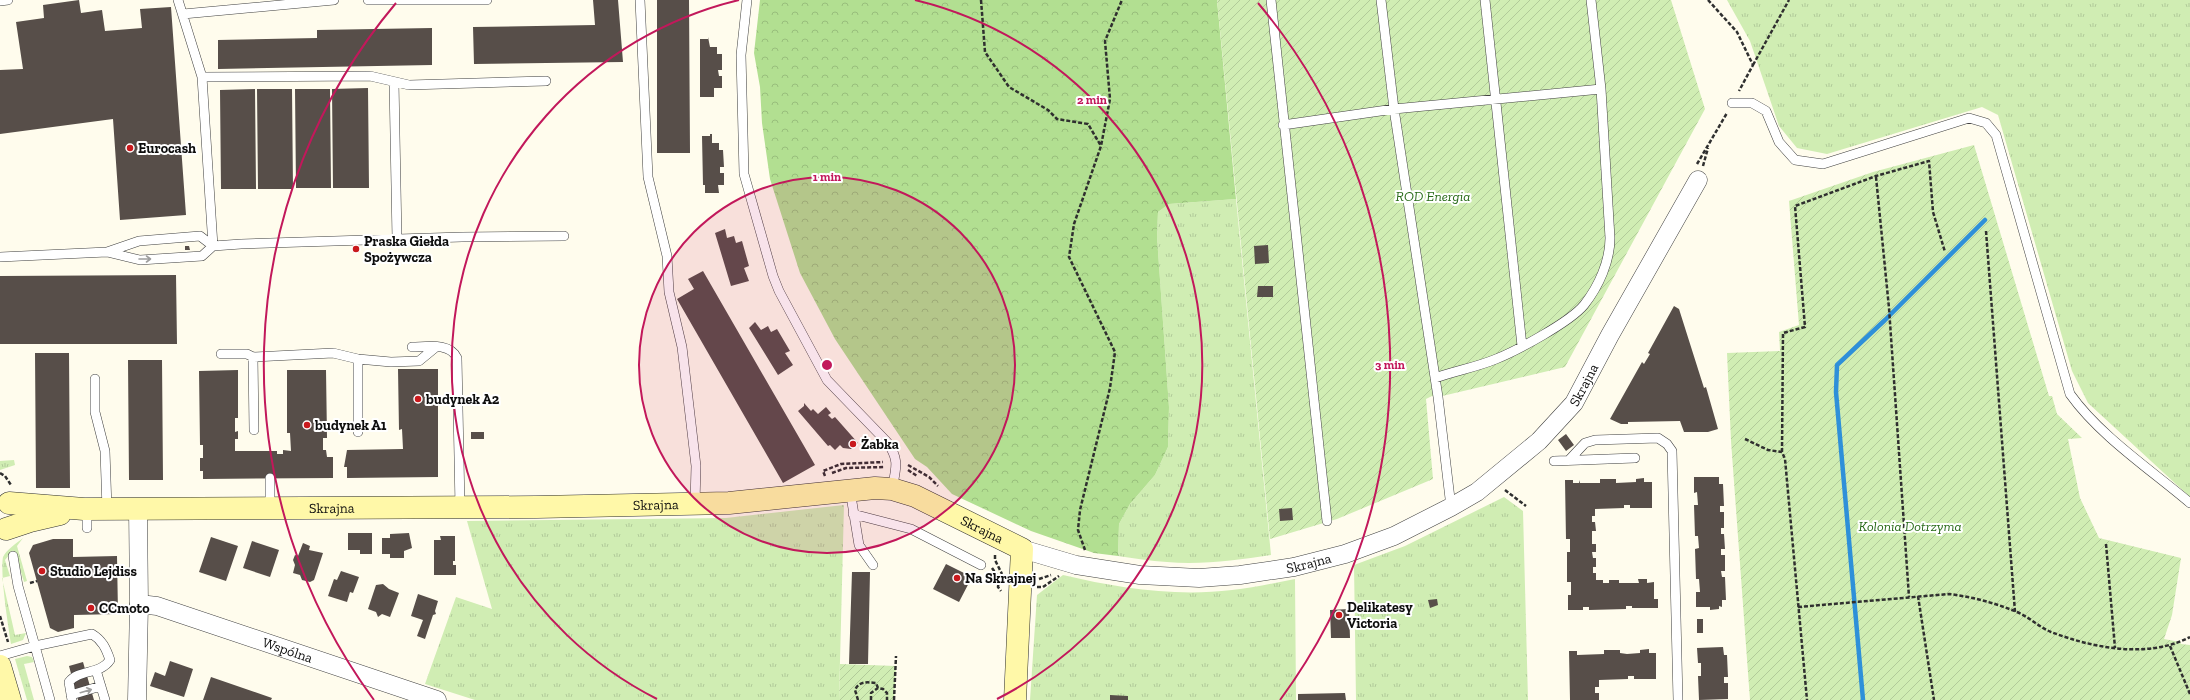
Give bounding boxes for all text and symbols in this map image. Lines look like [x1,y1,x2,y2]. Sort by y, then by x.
text: 2 min [1077,93,1107,107]
place label: Eurocash [138,140,196,157]
marker: Eurocash [125,143,135,153]
text: 1 min [813,170,841,184]
park label: ROD Energia [1396,188,1470,205]
place label: Praska Giełda Spożywcza [364,233,449,266]
marker: Praska Giełda Spożywcza [351,244,361,254]
one-way arrow [138,255,151,263]
centre of rings [820,358,834,372]
text: 3 min [1375,358,1405,372]
street label: Skrajna [1566,361,1602,409]
place label: budynek A2 [425,391,500,408]
marker: budynek A2 [413,394,423,404]
place label: budynek A1 [314,417,387,434]
marker: budynek A1 [302,420,312,430]
place label: Żabka [861,436,899,453]
marker: Żabka [848,439,858,449]
street label: Skrajna [633,496,679,514]
street label: Skrajna [309,500,355,517]
street label: Skrajna [958,512,1006,548]
park label: Kolonia Dotrzyma [1858,518,1962,535]
street label: Skrajna [1285,550,1333,577]
place label: Studio Lejdiss [50,563,138,580]
marker: Studio Lejdiss [37,566,47,576]
place label: Na Skrajnej [965,570,1036,587]
marker: Na Skrajnej [952,573,962,583]
place label: Delikatesy Victoria [1347,599,1413,632]
place label: CCmoto [99,600,150,617]
marker: CCmoto [86,603,96,613]
marker: Delikatesy Victoria [1334,610,1344,620]
street label: Wspólna [260,634,315,667]
one-way arrow [79,687,92,694]

